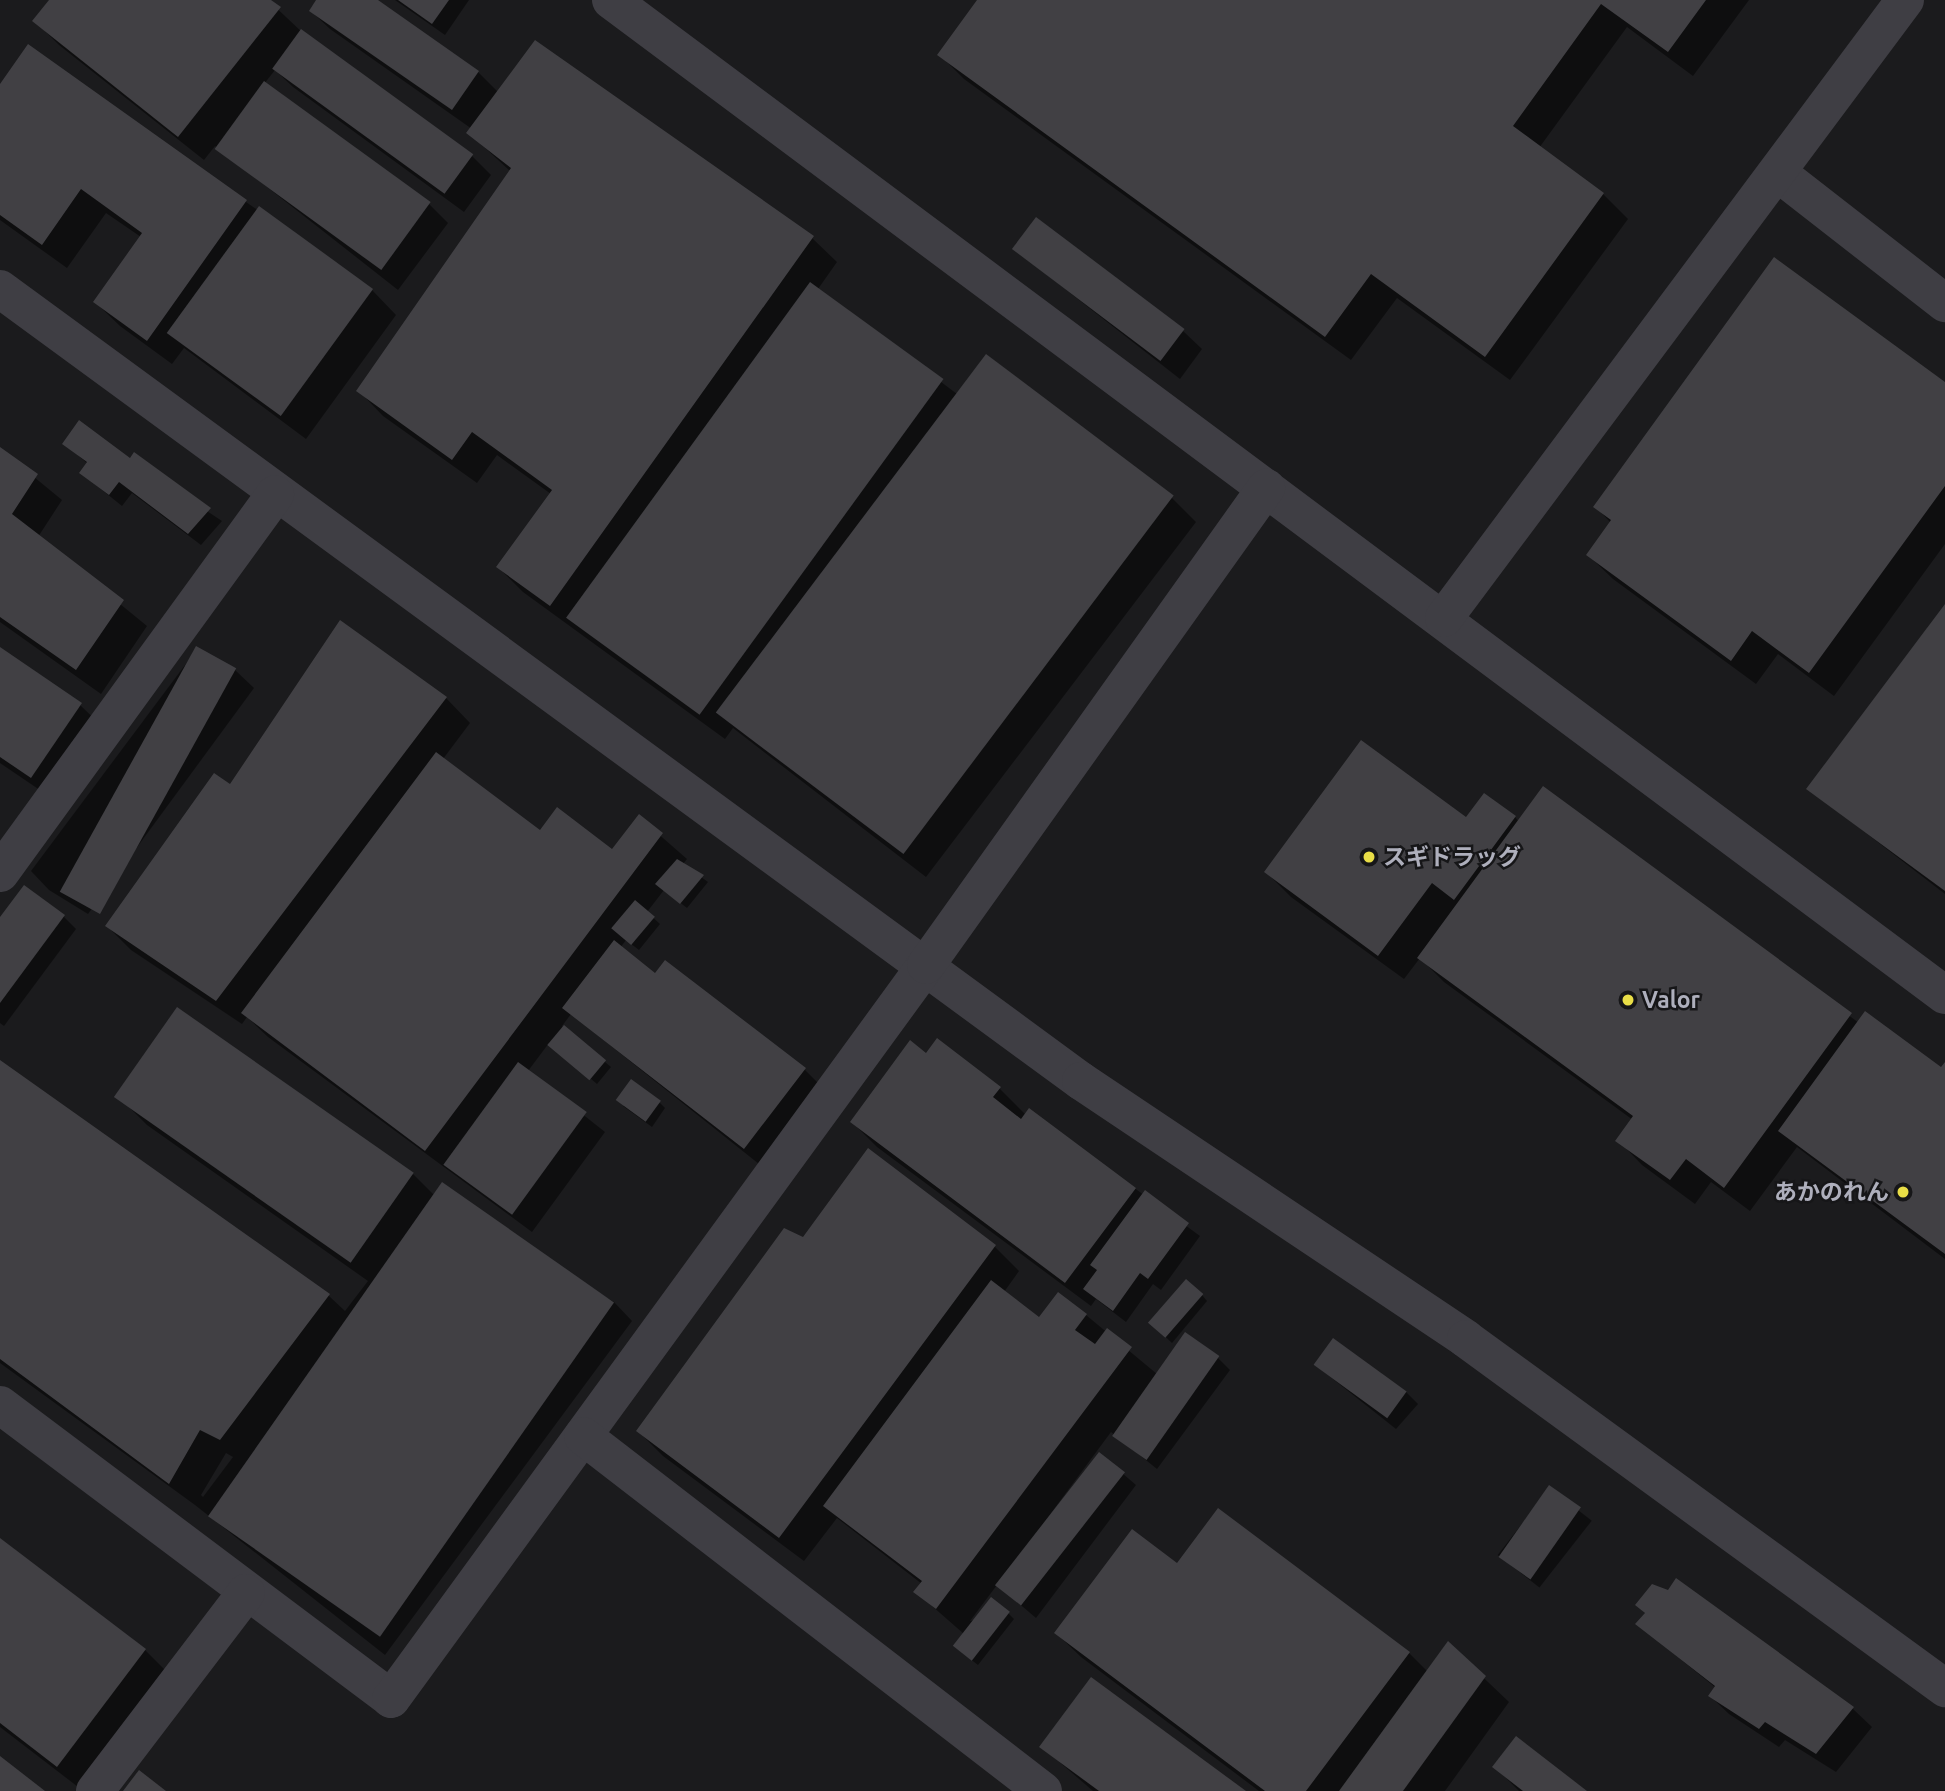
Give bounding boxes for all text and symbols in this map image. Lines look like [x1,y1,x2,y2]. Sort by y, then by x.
place label: スギドラッグ [1383,843,1521,871]
marker: スギドラッグ [1361,849,1377,865]
place label: Valor [1642,986,1700,1014]
marker: Valor [1620,992,1636,1008]
place label: あかのれん [1774,1178,1889,1206]
marker: あかのれん [1895,1184,1911,1200]

